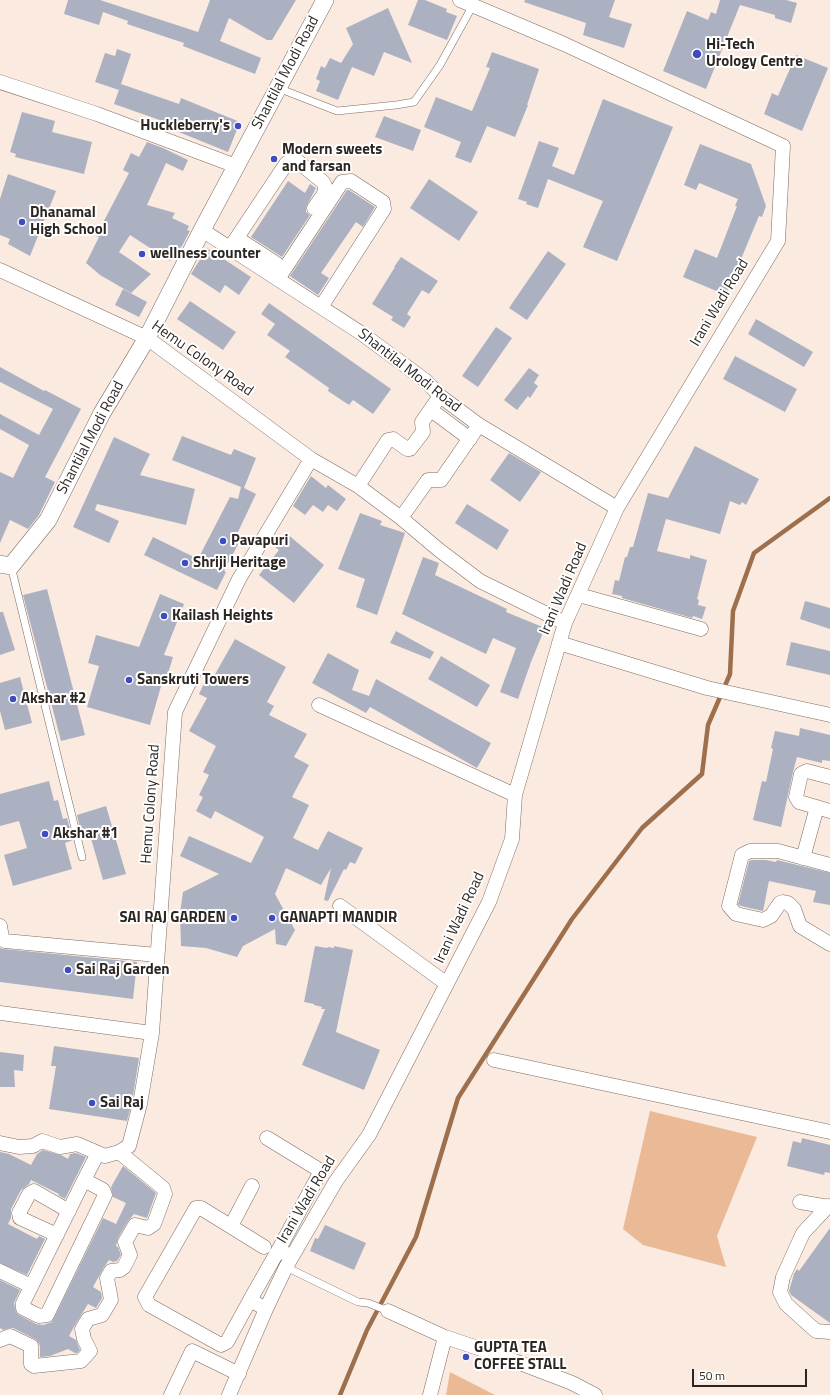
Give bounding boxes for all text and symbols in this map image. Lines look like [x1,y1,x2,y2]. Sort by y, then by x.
street label: Shantilal Modi Road [249,13,323,133]
place label: Hi-Tech Urology Centre [706,36,803,71]
marker: Hi-Tech Urology Centre [691,48,703,60]
place label: Huckleberry's [140,117,230,135]
marker: Huckleberry's [233,121,243,131]
place label: Modern sweets and farsan [282,141,382,176]
marker: Modern sweets and farsan [269,154,279,164]
place label: Dhanamal High School [30,204,107,239]
marker: Dhanamal High School [17,217,27,227]
place label: wellness counter [150,245,261,263]
marker: wellness counter [137,249,147,259]
street label: Irani Wadi Road [687,256,753,350]
street label: Hemu Colony Road [148,317,256,401]
street label: Shantilal Modi Road [354,325,464,417]
street label: Shantilal Modi Road [54,378,128,498]
place label: Pavapuri [231,532,288,550]
marker: Pavapuri [218,536,228,546]
street label: Irani Wadi Road [536,540,592,638]
place label: Shriji Heritage [193,554,286,572]
marker: Shriji Heritage [180,558,190,568]
place label: Kailash Heights [172,607,273,625]
marker: Kailash Heights [159,611,169,621]
place label: Sanskruti Towers [137,671,249,689]
marker: Sanskruti Towers [124,675,134,685]
place label: Akshar #2 [21,690,86,708]
marker: Akshar #2 [8,694,18,704]
street label: Hemu Colony Road [138,744,164,864]
place label: Akshar #1 [53,825,118,843]
marker: Akshar #1 [40,829,50,839]
street label: Irani Wadi Road [431,870,489,966]
place label: SAI RAJ GARDEN [120,909,226,927]
place label: GANAPTI MANDIR [280,909,397,927]
marker: SAI RAJ GARDEN [229,913,239,923]
marker: GANAPTI MANDIR [267,913,277,923]
place label: Sai Raj Garden [76,961,170,979]
marker: Sai Raj Garden [63,965,73,975]
place label: Sai Raj [100,1094,144,1112]
marker: Sai Raj [87,1098,97,1108]
street label: Irani Wadi Road [274,1153,340,1247]
place label: GUPTA TEA COFFEE STALL [474,1339,566,1374]
marker: GUPTA TEA COFFEE STALL [461,1352,471,1362]
scale bar [694,1361,809,1387]
text: 50 m [699,1366,725,1385]

